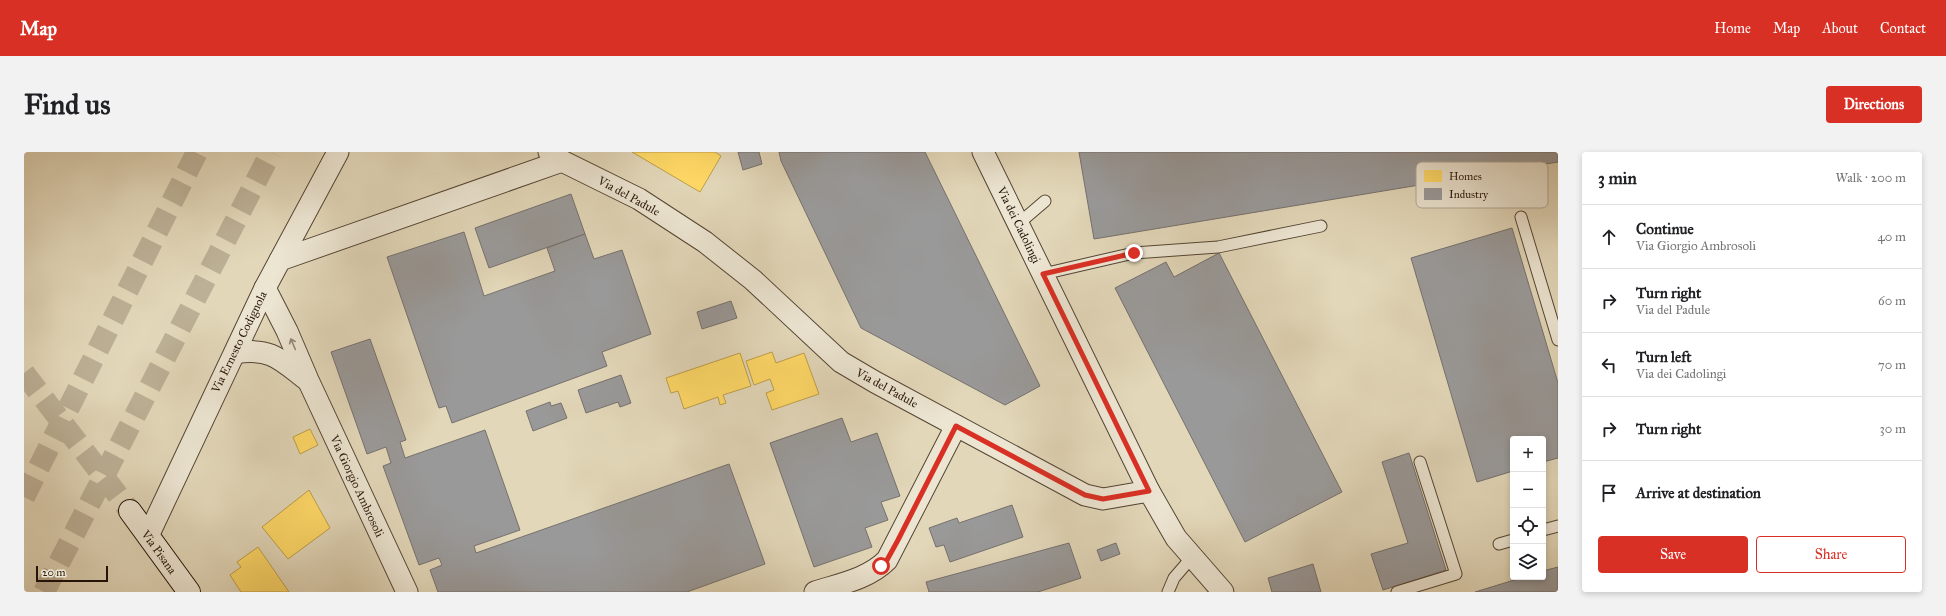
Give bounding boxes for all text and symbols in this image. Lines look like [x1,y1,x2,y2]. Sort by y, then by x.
text: Map [20,17,57,40]
text: Home [1714,20,1751,37]
text: Map [1773,20,1800,37]
text: About [1822,20,1858,37]
text: Contact [1880,20,1926,37]
button: Directions [1826,86,1922,123]
text: Find us [24,87,110,122]
legend [1416,162,1548,208]
text: 3 min [1598,168,1637,189]
text: Homes [1449,170,1482,183]
text: Walk · 200 m [1836,170,1906,186]
street label: Via del Padule [595,173,662,219]
street label: Via dei Cadolingi [993,184,1044,267]
text: Industry [1449,188,1489,201]
text: Continue [1636,220,1694,238]
icon: ahead [1598,226,1620,248]
text: 40 m [1877,229,1906,245]
text: Via Giorgio Ambrosoli [1636,238,1756,254]
route end [1125,244,1143,262]
text: Turn right [1636,284,1701,302]
street label: Via Ernesto Codignola [208,288,271,396]
icon: right [1598,290,1620,312]
text: 60 m [1878,293,1906,309]
text: Via del Padule [1636,302,1710,318]
one-way arrow [289,339,296,351]
text: Turn left [1636,348,1692,366]
icon: left [1598,354,1620,376]
text: 70 m [1878,357,1906,373]
street label: Via del Padule [853,365,920,411]
text: Via dei Cadolingi [1636,366,1726,382]
icon: right [1598,418,1620,440]
text: Turn right [1636,420,1701,438]
text: 30 m [1880,421,1906,437]
street label: Via Giorgio Ambrosoli [326,432,387,540]
map controls [1510,436,1546,580]
button: + [1510,436,1546,472]
button: − [1510,472,1546,508]
icon: arrive [1598,482,1620,504]
text: Arrive at destination [1636,484,1761,502]
button: locate [1510,508,1546,544]
street label: Via Pisana [138,527,180,577]
button: Save [1598,536,1748,573]
button: Share [1756,536,1906,573]
button: layers [1510,544,1546,580]
route start [872,557,890,575]
scale bar [36,564,108,583]
text: 20 m [42,566,65,579]

